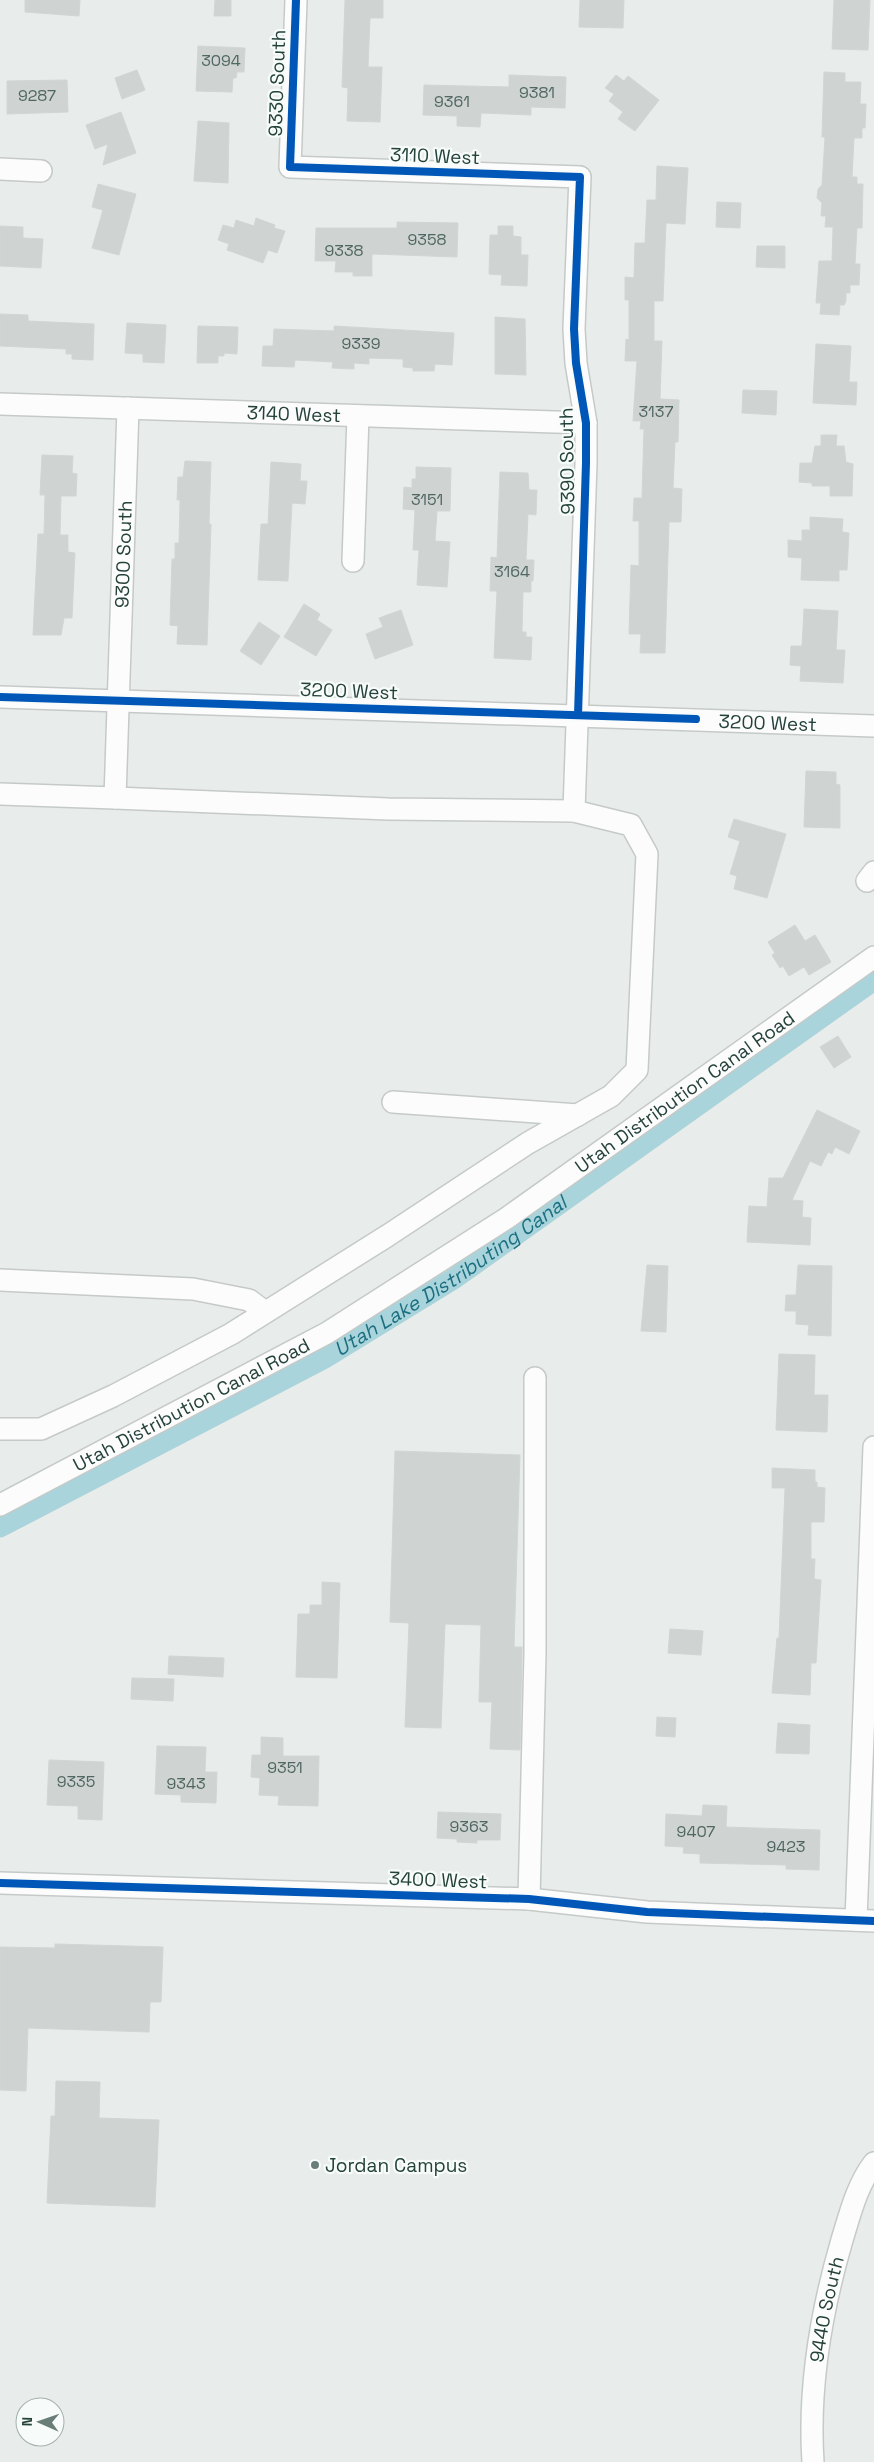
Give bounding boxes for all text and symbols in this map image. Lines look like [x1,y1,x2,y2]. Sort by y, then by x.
street label: 9330 South [263,29,291,137]
house number: 3094 [201,50,241,71]
house number: 9381 [519,82,555,103]
house number: 9287 [18,85,56,106]
house number: 9361 [434,91,470,112]
street label: 3110 West [390,142,480,170]
house number: 9358 [407,229,447,250]
house number: 9338 [324,240,364,261]
house number: 9339 [342,333,380,354]
street label: 3140 West [246,400,341,428]
house number: 3137 [639,401,673,422]
street label: 9390 South [554,407,580,515]
house number: 3151 [411,489,443,510]
street label: 9300 South [109,500,137,609]
house number: 3164 [494,561,530,582]
street label: 3200 West [299,677,399,705]
street label: 3200 West [718,708,817,737]
street label: Utah Distribution Canal Road [570,1005,799,1178]
water label: Utah Lake Distributing Canal [329,1189,573,1362]
street label: Utah Distribution Canal Road [69,1332,314,1477]
house number: 9351 [267,1757,303,1778]
house number: 9335 [57,1771,95,1792]
house number: 9343 [166,1773,206,1794]
house number: 9363 [450,1816,488,1837]
house number: 9407 [677,1821,715,1842]
house number: 9423 [766,1836,806,1857]
street label: 3400 West [388,1866,488,1894]
place label: Jordan Campus [325,2153,467,2178]
marker: Jordan Campus [309,2159,321,2171]
street label: 9440 South [804,2253,849,2364]
north arrow [15,2397,65,2447]
text: N [18,2417,36,2427]

